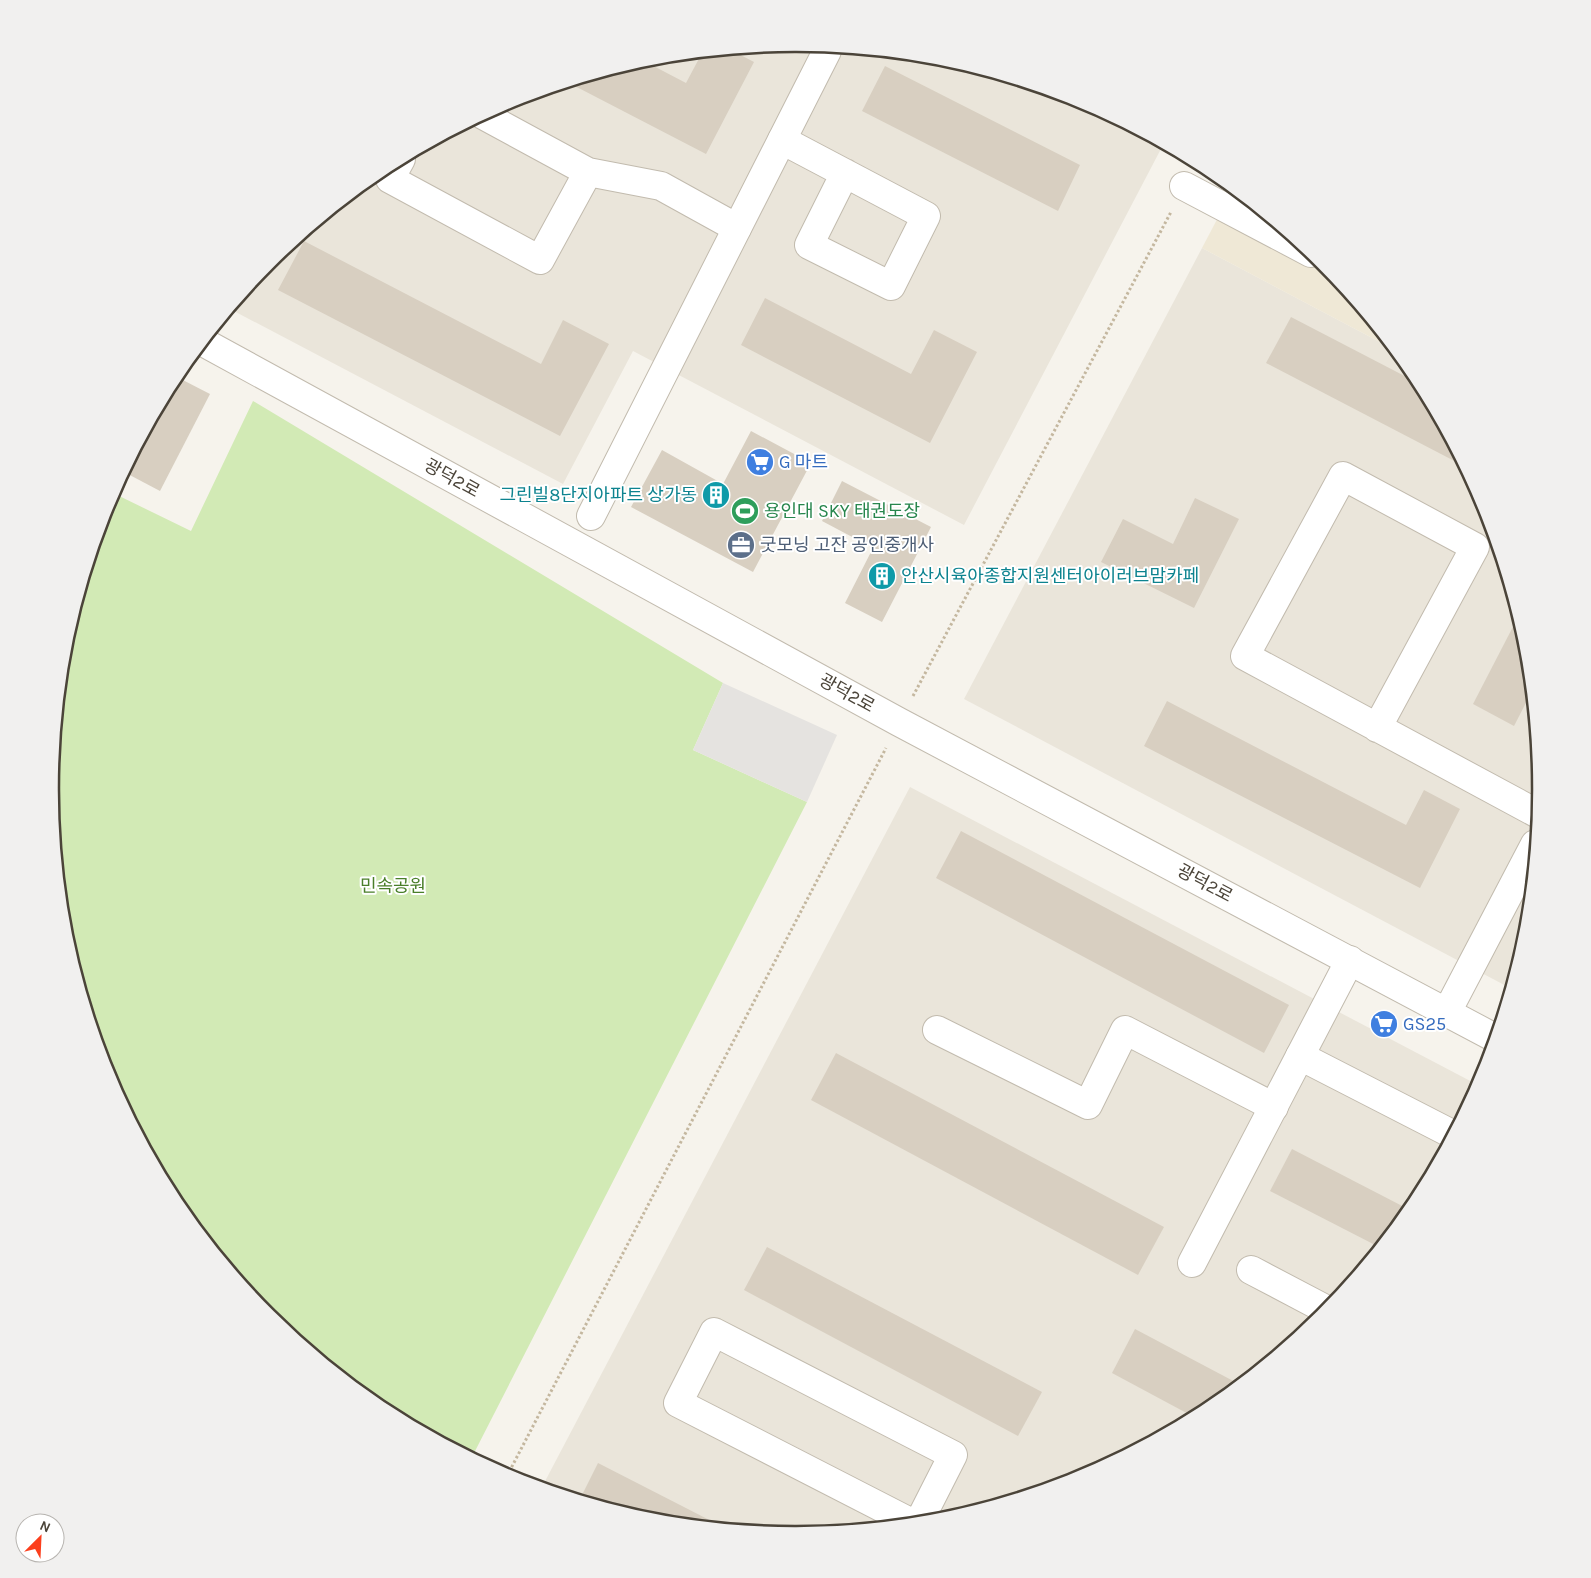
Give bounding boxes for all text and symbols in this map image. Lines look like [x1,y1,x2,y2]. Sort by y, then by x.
supermarket icon: G 마트 [745,447,775,477]
place label: G 마트 [779,451,828,473]
street label: 광덕2로 [420,454,484,502]
building icon: 그린빌8단지아파트 상가동 [701,480,731,510]
place label: 그린빌8단지아파트 상가동 [500,484,697,506]
sports icon: 용인대 SKY 태권도장 [730,496,760,526]
place label: 용인대 SKY 태권도장 [764,500,920,522]
office icon: 굿모닝 고잔 공인중개사 [726,530,756,560]
place label: 굿모닝 고잔 공인중개사 [760,534,935,556]
building icon: 안산시육아종합지원센터아이러브맘카페 [867,561,897,591]
place label: 안산시육아종합지원센터아이러브맘카페 [901,565,1199,587]
street label: 광덕2로 [815,669,879,717]
street label: 광덕2로 [1173,859,1237,907]
park label: 민속공원 [360,875,426,897]
supermarket icon: GS25 [1369,1009,1399,1039]
place label: GS25 [1403,1013,1446,1035]
north arrow [15,1513,65,1563]
text: N [37,1517,53,1536]

